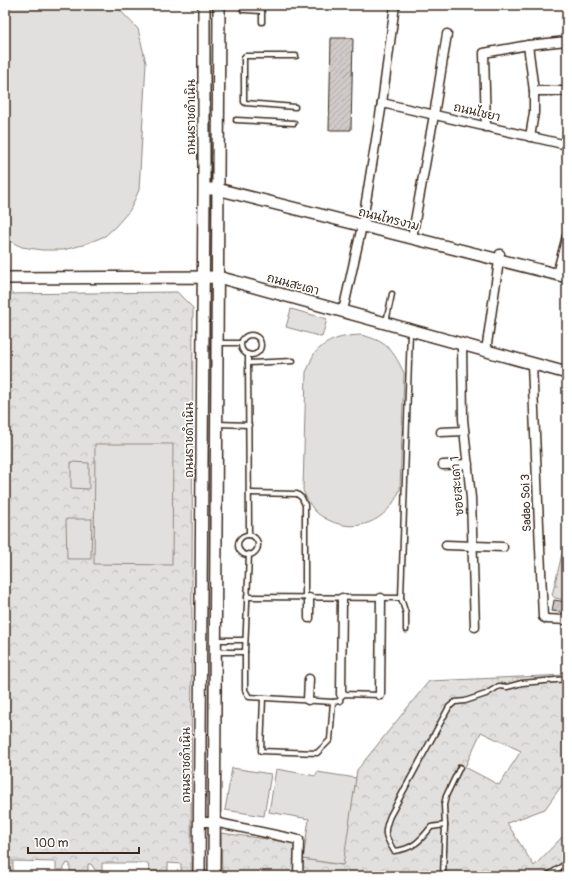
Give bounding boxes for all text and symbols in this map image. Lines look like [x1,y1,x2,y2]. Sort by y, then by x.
street label: ถนนราชดำเนิน [184,79,199,155]
street label: ถนนไชยา [452,99,502,125]
street label: ถนนไทรงาม [357,204,421,234]
street label: ถนนสะเดา [265,270,321,299]
street label: ถนนราชดำเนิน [182,402,197,478]
street label: ซอยสะเดา 1 [447,456,468,516]
street label: Sadao Soi 3 [518,473,535,532]
street label: ถนนราชดำเนิน [179,727,194,803]
scale bar [28,829,139,855]
text: 100 m [34,836,69,851]

